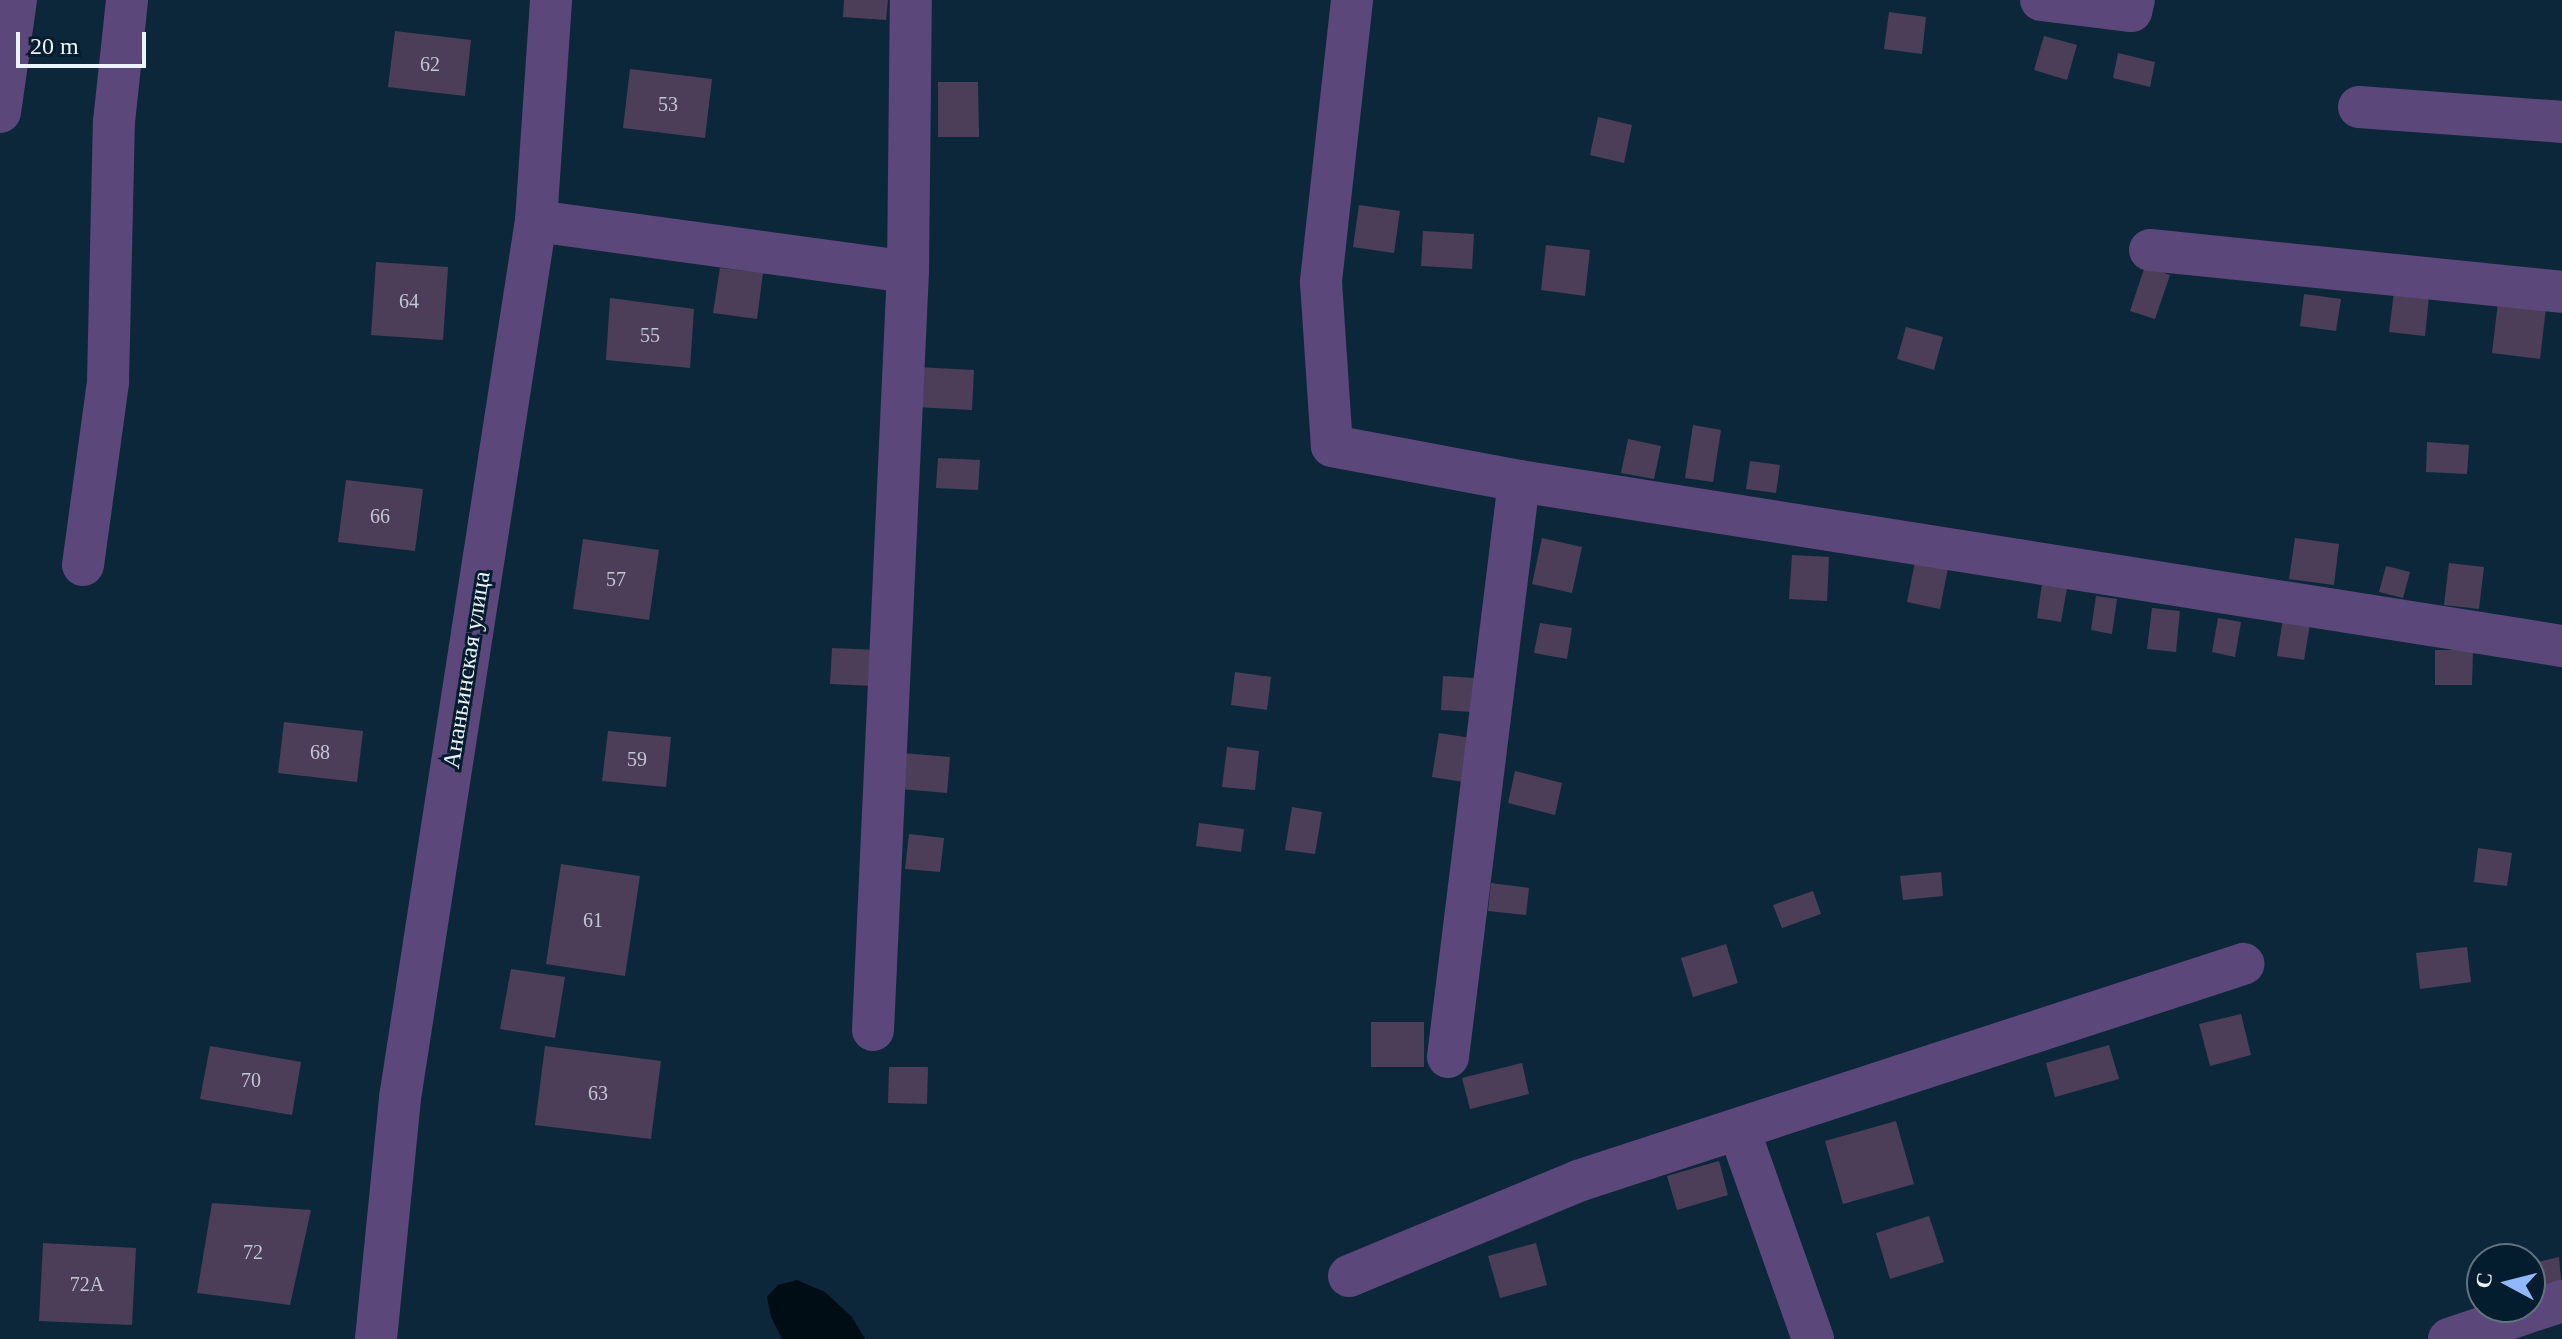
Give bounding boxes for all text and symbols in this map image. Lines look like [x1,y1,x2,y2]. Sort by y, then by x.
scale bar [20,16,150,66]
text: 20 m [30,33,79,59]
house number: 62 [420,52,440,76]
house number: 53 [658,92,678,116]
house number: 64 [399,289,419,313]
house number: 55 [640,323,660,347]
house number: 66 [370,504,390,528]
house number: 57 [606,567,626,591]
street label: Ананьинская улица [437,569,497,771]
house number: 68 [310,740,330,764]
house number: 59 [627,747,647,771]
house number: 61 [583,908,603,932]
house number: 70 [241,1068,261,1092]
house number: 63 [588,1081,608,1105]
house number: 72 [243,1240,263,1264]
north arrow [2466,1243,2546,1323]
text: С [2470,1271,2497,1290]
house number: 72А [70,1272,104,1296]

